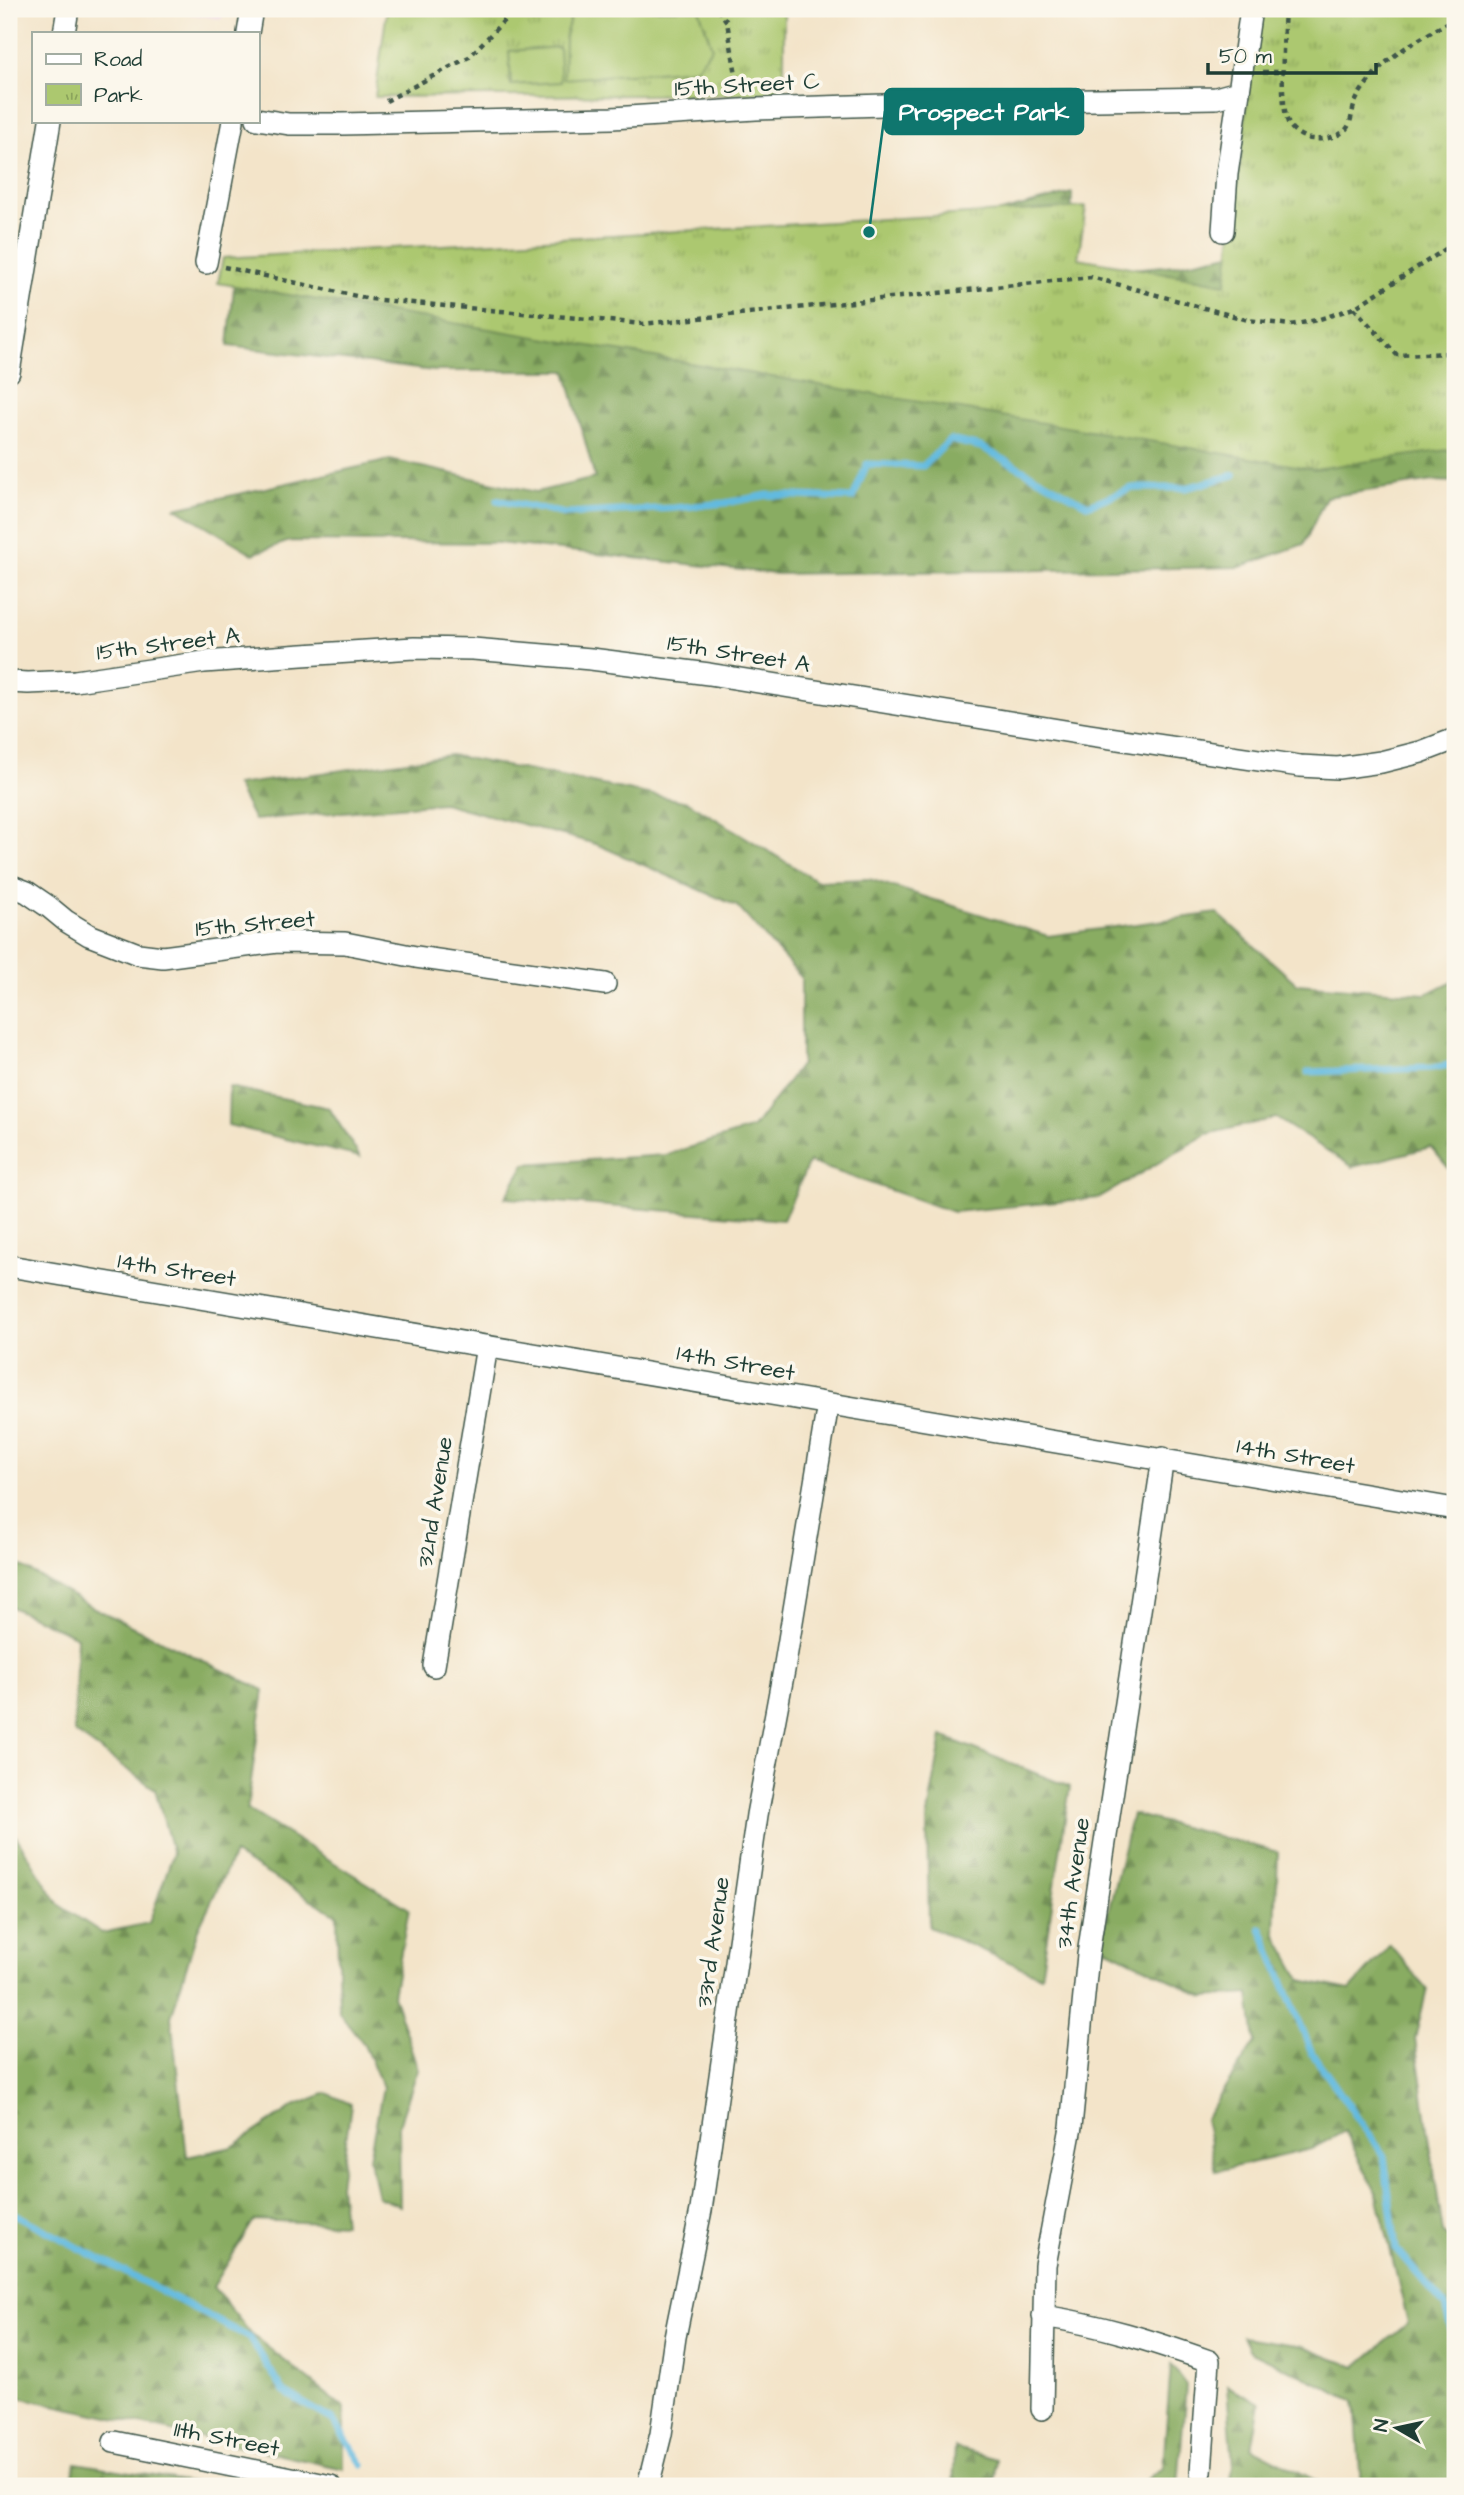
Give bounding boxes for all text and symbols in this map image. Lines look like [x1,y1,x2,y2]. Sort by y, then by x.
legend [32,32,259,122]
scale bar [1208,32,1376,76]
text: 50 m [1219,42,1273,71]
text: Road [94,45,142,74]
street label: 15th Street C [674,65,821,105]
text: Park [94,81,143,110]
callout: Prospect Park [885,89,1083,134]
text: Prospect Park [899,96,1069,130]
street label: 15th Street A [95,619,242,669]
street label: 15th Street A [665,627,813,681]
street label: 15th Street [194,903,317,945]
street label: 14th Street [115,1245,239,1295]
street label: 14th Street [674,1337,798,1389]
street label: 14th Street [1234,1430,1358,1482]
street label: 32nd Avenue [409,1434,461,1570]
street label: 34th Avenue [1048,1816,1098,1951]
street label: 33rd Avenue [688,1875,738,2010]
north arrow [1362,2394,1432,2464]
street label: 11th Street [171,2413,283,2465]
text: N [1367,2417,1396,2434]

